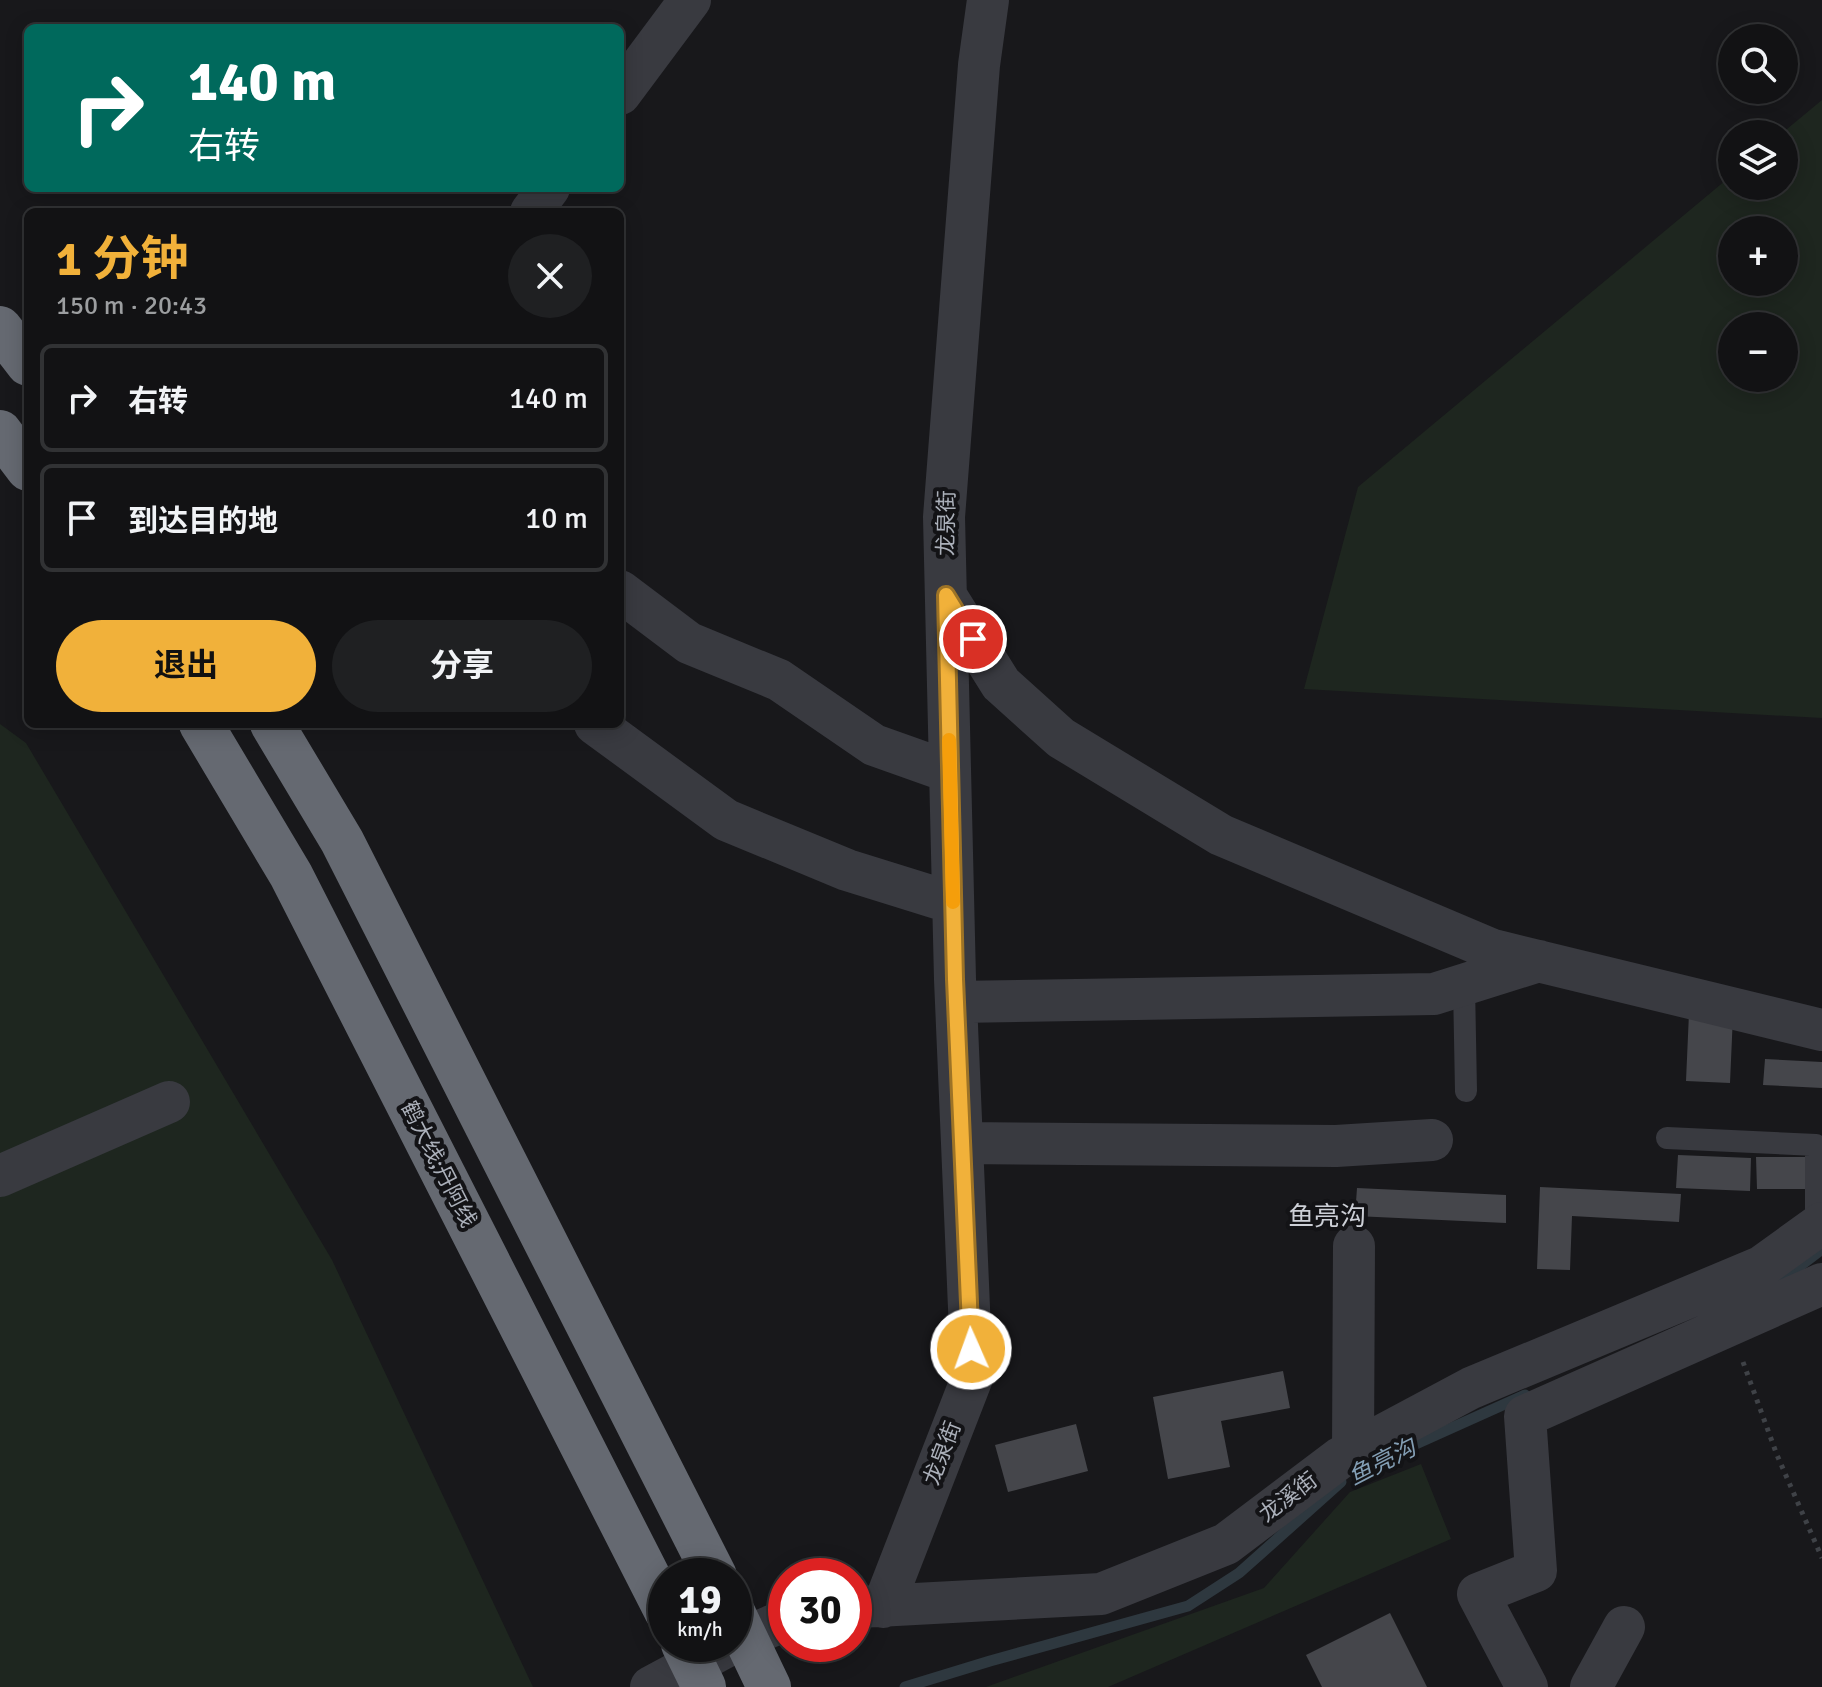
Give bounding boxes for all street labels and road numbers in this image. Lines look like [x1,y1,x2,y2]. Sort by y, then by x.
street label: 龙泉街 [932,490,960,556]
street label: 鹤大线;丹阿线 [396,1096,482,1232]
street label: 龙泉街 [918,1417,966,1489]
street label: 龙溪街 [1254,1466,1322,1528]

